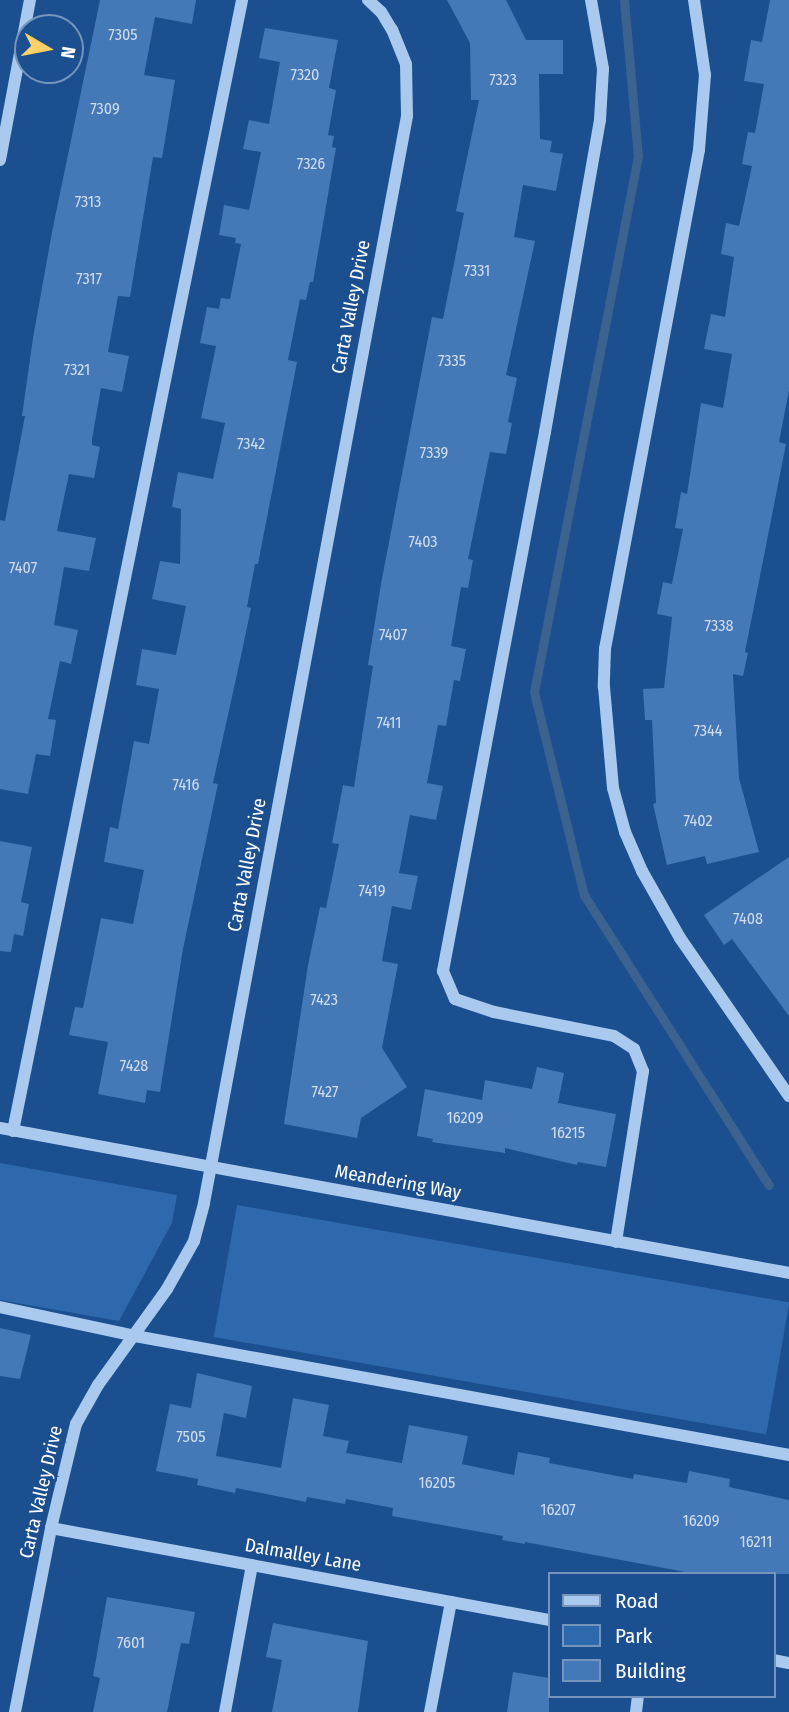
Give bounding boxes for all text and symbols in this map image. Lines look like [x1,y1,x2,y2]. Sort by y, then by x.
north arrow [14,14,84,84]
house number: 7305 [108,25,138,45]
text: N [56,45,81,60]
house number: 7320 [291,65,319,85]
house number: 7323 [489,70,517,90]
house number: 7309 [90,99,120,119]
house number: 7326 [297,154,325,174]
house number: 7313 [75,192,101,212]
street label: Carta Valley Drive [327,238,375,376]
house number: 7331 [464,261,490,281]
house number: 7317 [76,269,102,289]
house number: 7335 [438,351,466,371]
house number: 7321 [64,360,90,380]
house number: 7342 [237,434,265,454]
house number: 7339 [420,443,448,463]
house number: 7403 [408,532,438,552]
house number: 7407 [9,558,37,578]
house number: 7338 [705,616,733,636]
house number: 7407 [379,625,407,645]
house number: 7411 [376,713,402,733]
house number: 7344 [694,721,722,741]
house number: 7416 [172,775,200,795]
street label: Carta Valley Drive [223,796,271,934]
house number: 7402 [684,811,712,831]
house number: 7419 [359,881,385,901]
house number: 7408 [733,909,763,929]
house number: 7423 [310,990,338,1010]
house number: 7428 [120,1056,148,1076]
house number: 7427 [312,1082,338,1102]
house number: 16209 [446,1108,484,1128]
house number: 16215 [551,1123,585,1143]
street label: Meandering Way [333,1160,463,1204]
street label: Carta Valley Drive [15,1423,67,1561]
house number: 7505 [176,1427,206,1447]
house number: 16205 [419,1473,455,1493]
house number: 16207 [540,1500,576,1520]
house number: 16209 [682,1511,720,1531]
house number: 16211 [740,1532,772,1552]
street label: Dalmalley Lane [243,1534,363,1576]
legend [548,1572,775,1698]
text: Road [615,1588,659,1614]
text: Park [615,1623,652,1649]
house number: 7601 [117,1633,145,1653]
text: Building [615,1658,686,1684]

